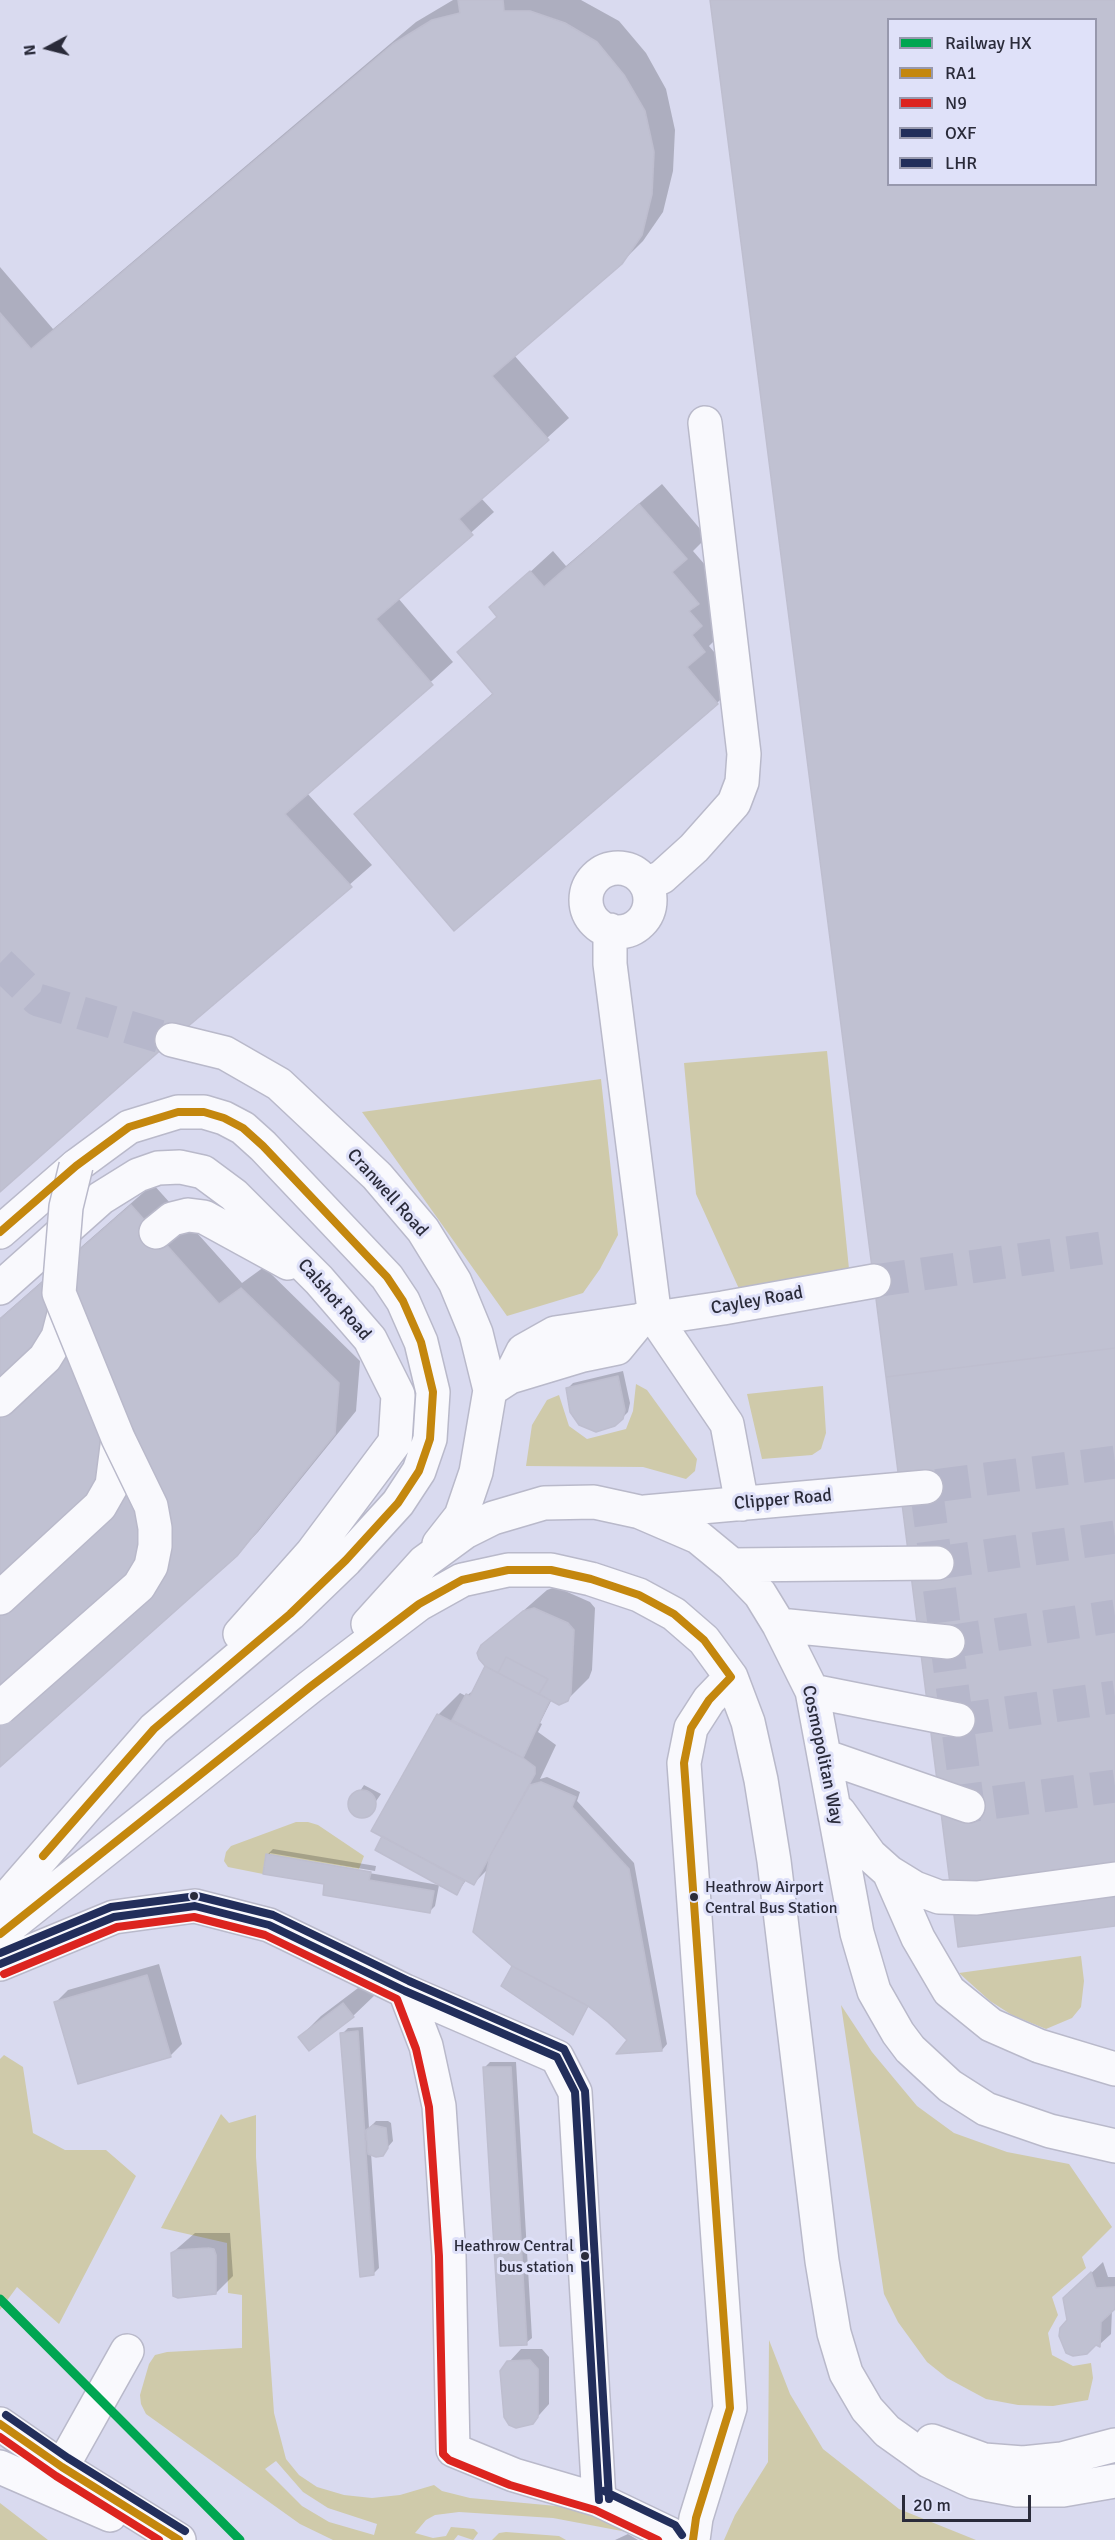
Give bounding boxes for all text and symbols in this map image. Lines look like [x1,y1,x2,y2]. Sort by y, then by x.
north arrow [18,18,78,78]
legend [887,18,1097,186]
text: Railway HX [945,32,1032,54]
text: N [20,43,41,57]
text: RA1 [945,62,977,84]
text: N9 [945,92,967,114]
text: OXF [945,122,976,144]
text: LHR [945,152,977,174]
street label: Cranwell Road [342,1145,432,1241]
street label: Calshot Road [293,1255,375,1345]
street label: Cayley Road [709,1282,805,1320]
street label: Clipper Road [733,1485,833,1515]
street label: Cosmopolitan Way [797,1683,847,1827]
place label: Heathrow Airport Central Bus Station [705,1878,837,1916]
unlabelled marker [188,1890,200,1902]
marker: Heathrow Airport Central Bus Station [688,1891,700,1903]
place label: Heathrow Central bus station [454,2237,574,2275]
marker: Heathrow Central bus station [579,2250,591,2262]
scale bar [905,2483,1034,2521]
text: 20 m [913,2494,951,2516]

